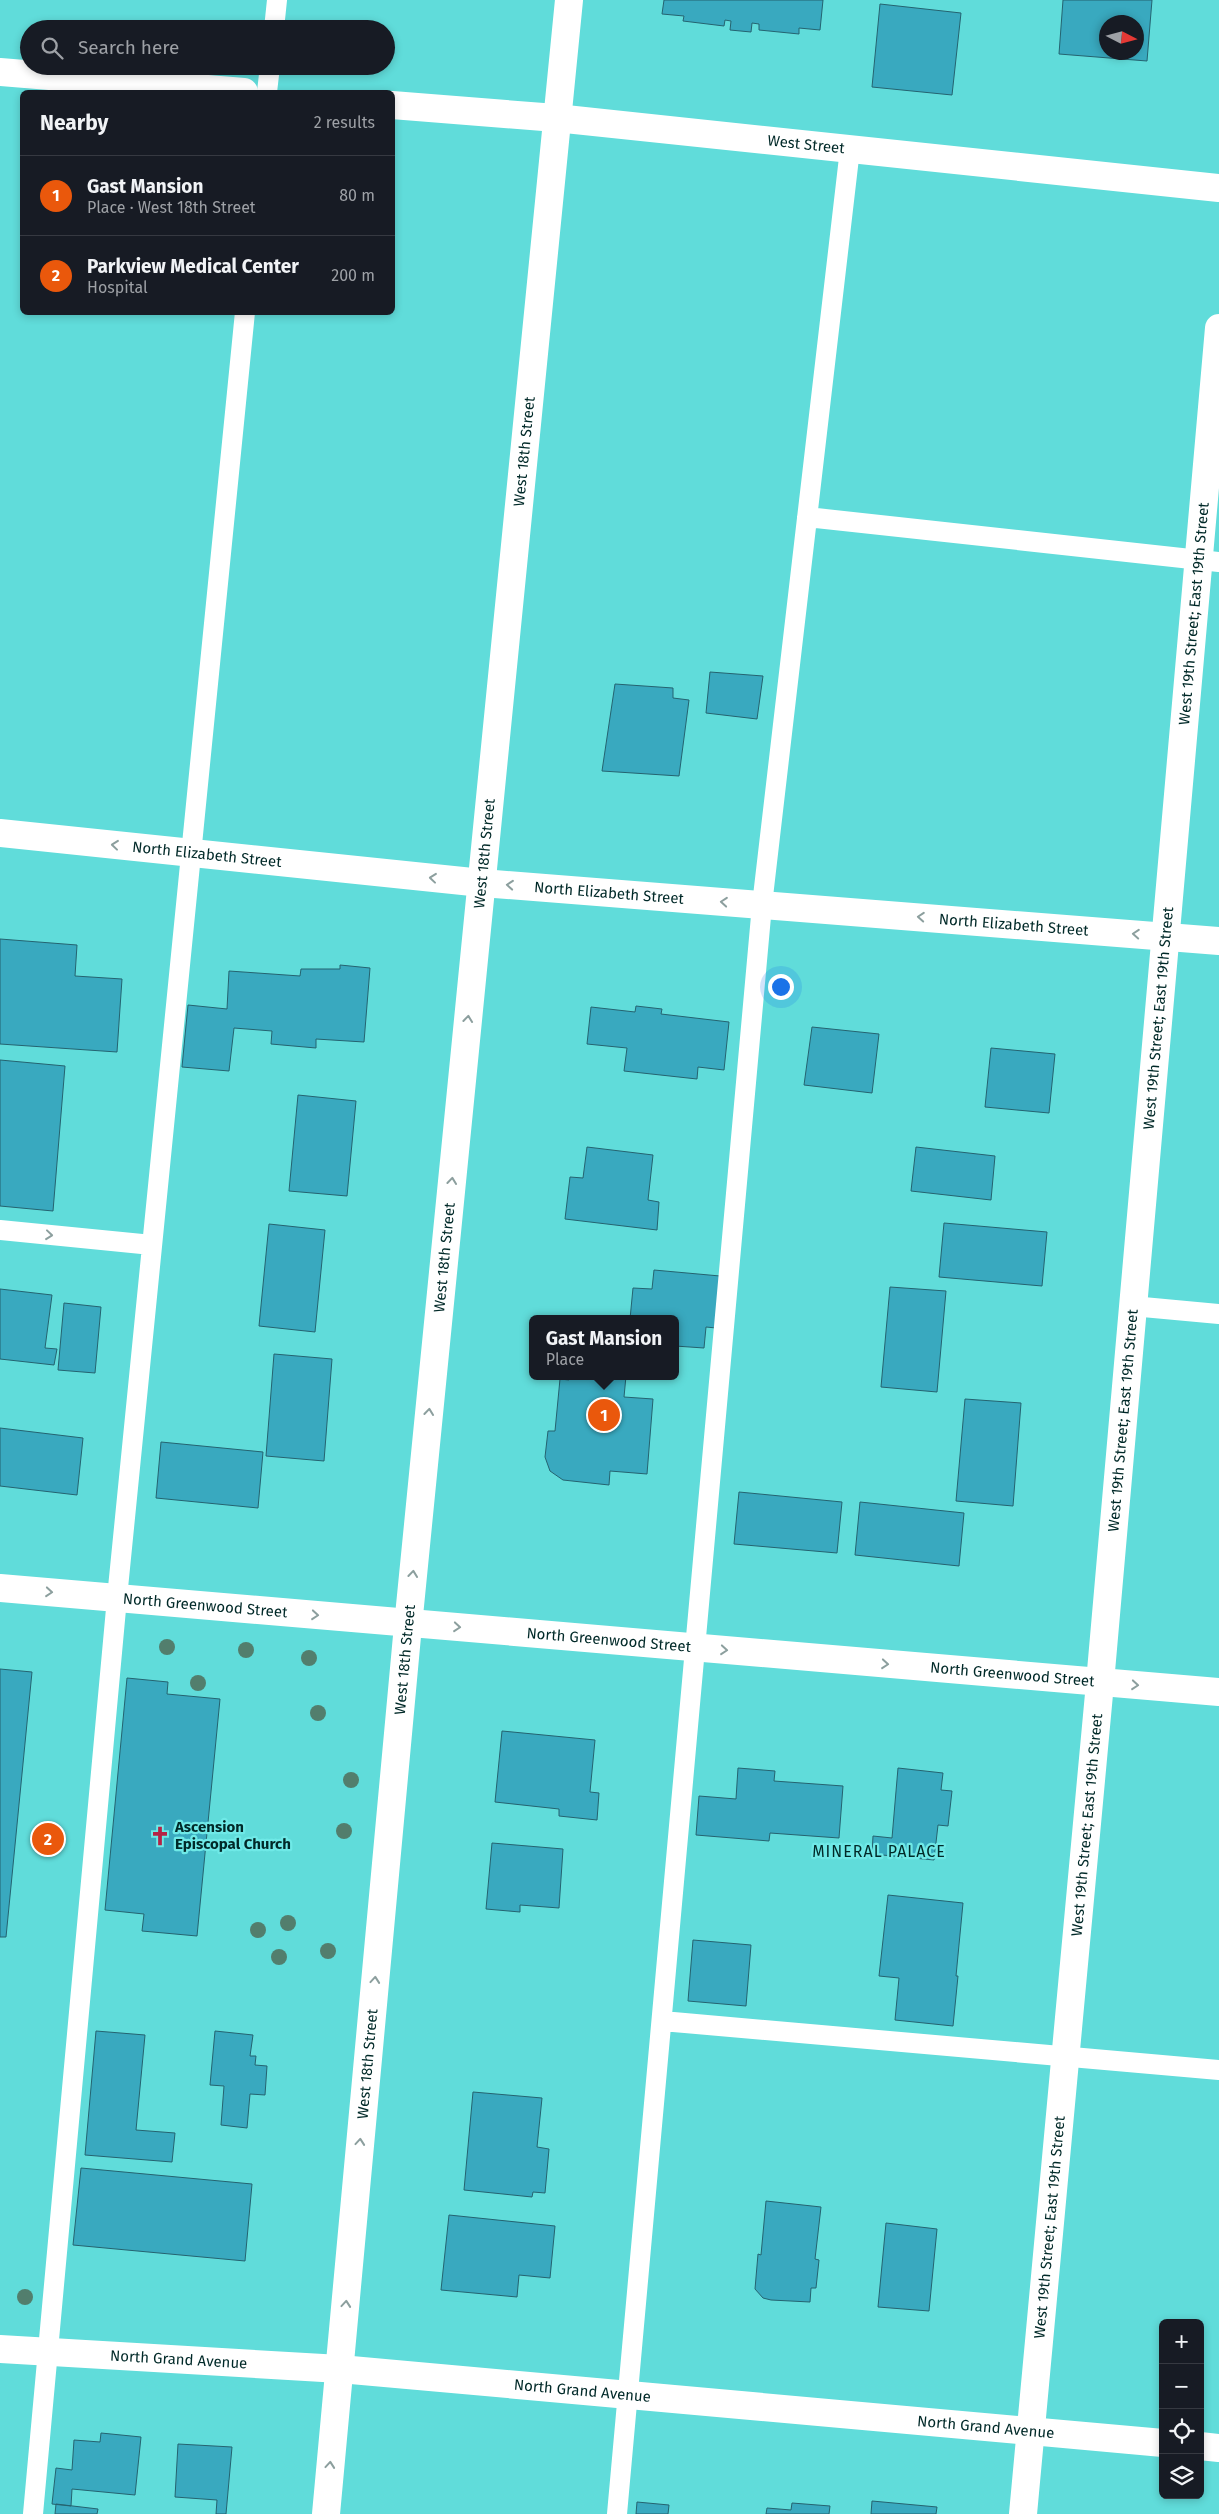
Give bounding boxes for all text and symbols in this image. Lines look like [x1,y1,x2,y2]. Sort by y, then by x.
north arrow [1099,15,1144,60]
search box [20,20,395,75]
icon: search [38,34,66,62]
text: Search here [78,36,179,59]
text: Nearby [40,110,108,136]
text: 2 results [314,113,375,132]
street label: West Street [767,131,846,157]
text: Gast Mansion [87,175,203,198]
text: 1 [52,186,60,205]
text: 80 m [339,186,375,205]
text: Place · West 18th Street [87,198,256,217]
text: Parkview Medical Center [87,255,299,278]
text: 2 [52,266,60,285]
text: 200 m [331,266,375,285]
text: Hospital [87,278,148,297]
street label: West 18th Street [510,395,539,507]
street label: West 19th Street; East 19th Street [1175,501,1213,726]
street label: West 18th Street [470,797,499,909]
street label: North Elizabeth Street [131,838,283,871]
one-way arrow [111,840,119,851]
one-way arrow [429,873,437,884]
street label: North Elizabeth Street [533,878,685,908]
one-way arrow [506,880,514,891]
one-way arrow [720,897,728,908]
street label: West 19th Street; East 19th Street [1140,905,1177,1130]
street label: North Elizabeth Street [938,910,1090,940]
one-way arrow [917,912,925,923]
one-way arrow [1131,928,1139,939]
your location [768,974,794,1000]
one-way arrow [462,1015,473,1023]
one-way arrow [446,1177,457,1185]
street label: West 18th Street [430,1201,459,1313]
one-way arrow [45,1229,53,1240]
street label: West 19th Street; East 19th Street [1104,1308,1142,1533]
popup [529,1315,679,1380]
text: Gast Mansion [546,1327,662,1350]
text: Place [546,1350,584,1369]
pin: 1 [588,1396,620,1434]
one-way arrow [423,1408,434,1416]
one-way arrow [407,1570,418,1578]
one-way arrow [45,1586,53,1597]
street label: North Greenwood Street [122,1590,289,1622]
street label: West 18th Street [391,1603,419,1716]
one-way arrow [311,1609,319,1620]
one-way arrow [453,1621,461,1632]
street label: North Greenwood Street [526,1624,692,1656]
one-way arrow [720,1644,728,1655]
one-way arrow [882,1658,890,1669]
street label: North Greenwood Street [929,1658,1096,1690]
one-way arrow [1131,1679,1139,1690]
street label: West 19th Street; East 19th Street [1068,1712,1106,1937]
place label: Ascension Episcopal Church [174,1818,291,1853]
pin: 2 [32,1820,64,1858]
church icon: Ascension Episcopal Church [149,1825,171,1847]
district label: MINERAL PALACE [812,1842,946,1861]
one-way arrow [370,1976,381,1984]
street label: West 18th Street [353,2007,382,2120]
street label: West 19th Street; East 19th Street [1030,2115,1069,2339]
one-way arrow [355,2138,366,2146]
one-way arrow [340,2299,351,2307]
map controls [1159,2319,1204,2499]
button: + [1159,2319,1204,2364]
street label: North Grand Avenue [110,2346,248,2373]
button: − [1159,2364,1204,2409]
street label: North Grand Avenue [513,2376,652,2406]
button: locate [1159,2409,1204,2454]
street label: North Grand Avenue [917,2412,1055,2442]
button: layers [1159,2454,1204,2499]
one-way arrow [325,2461,336,2469]

